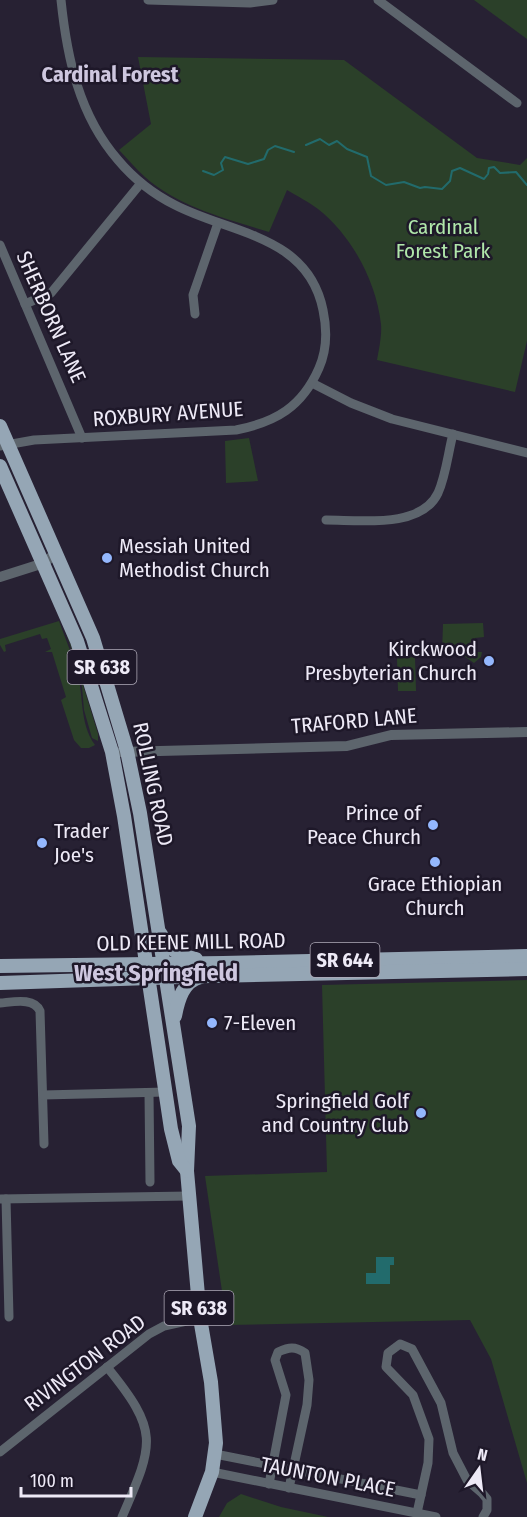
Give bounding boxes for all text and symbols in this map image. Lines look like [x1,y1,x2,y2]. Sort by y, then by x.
district label: Cardinal Forest [42,61,179,88]
park label: Cardinal Forest Park [396,214,491,264]
street label: SHERBORN LANE [10,247,92,387]
street label: ROXBURY AVENUE [92,396,244,432]
place label: Messiah United Methodist Church [119,533,270,583]
marker: Messiah United Methodist Church [100,551,114,565]
place label: Kirckwood Presbyterian Church [305,636,477,686]
road number: SR 638 [68,650,136,684]
marker: Kirckwood Presbyterian Church [482,654,496,668]
street label: TRAFORD LANE [290,703,418,739]
street label: ROLLING ROAD [127,720,179,848]
place label: Prince of Peace Church [307,800,423,850]
place label: Trader Joe's [54,818,110,868]
marker: Prince of Peace Church [426,818,440,832]
marker: Trader Joe's [35,836,49,850]
marker: Grace Ethiopian Church [428,855,442,869]
place label: Grace Ethiopian Church [368,871,502,921]
street label: OLD KEENE MILL ROAD [96,927,286,957]
road number: SR 644 [310,943,380,977]
district label: West Springfield [74,959,238,987]
place label: 7-Eleven [224,1010,296,1036]
marker: 7-Eleven [205,1016,219,1030]
place label: Springfield Golf and Country Club [261,1088,411,1138]
marker: Springfield Golf and Country Club [414,1106,428,1120]
road number: SR 638 [164,1291,234,1325]
street label: RIVINGTON ROAD [19,1309,151,1417]
north arrow [449,1439,509,1499]
text: N [476,1445,489,1465]
street label: TAUNTON PLACE [259,1451,397,1503]
scale bar [21,1460,130,1498]
text: 100 m [30,1470,74,1492]

